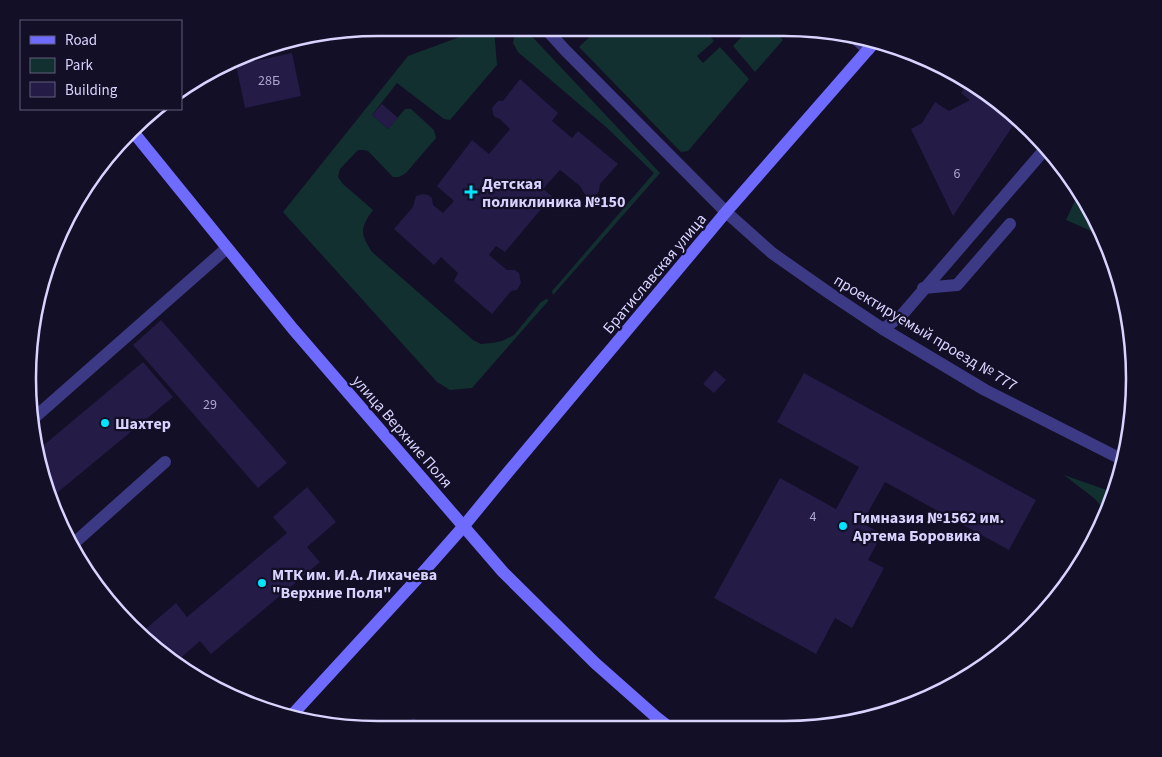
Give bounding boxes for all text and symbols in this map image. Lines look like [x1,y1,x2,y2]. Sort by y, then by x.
legend [20,20,182,110]
text: Road [65,30,97,51]
text: Park [65,55,94,76]
house number: 28Б [258,71,280,91]
text: Building [65,80,118,101]
house number: 6 [954,164,961,184]
place label: Детская поликлиника №150 [482,173,626,213]
marker: Детская поликлиника №150 [464,185,478,199]
street label: Братиславская улица [598,209,712,339]
street label: проектируемый проезд № 777 [830,269,1021,396]
street label: улица Верхние Поля [347,370,457,493]
house number: 29 [203,395,217,415]
place label: Шахтер [115,413,171,435]
marker: Шахтер [99,417,111,429]
house number: 4 [810,507,817,527]
place label: Гимназия №1562 им. Артема Боровика [852,507,1004,547]
marker: Гимназия №1562 им. Артема Боровика [837,520,849,532]
place label: МТК им. И.А. Лихачева "Верхние Поля" [272,564,437,604]
marker: МТК им. И.А. Лихачева "Верхние Поля" [256,577,268,589]

